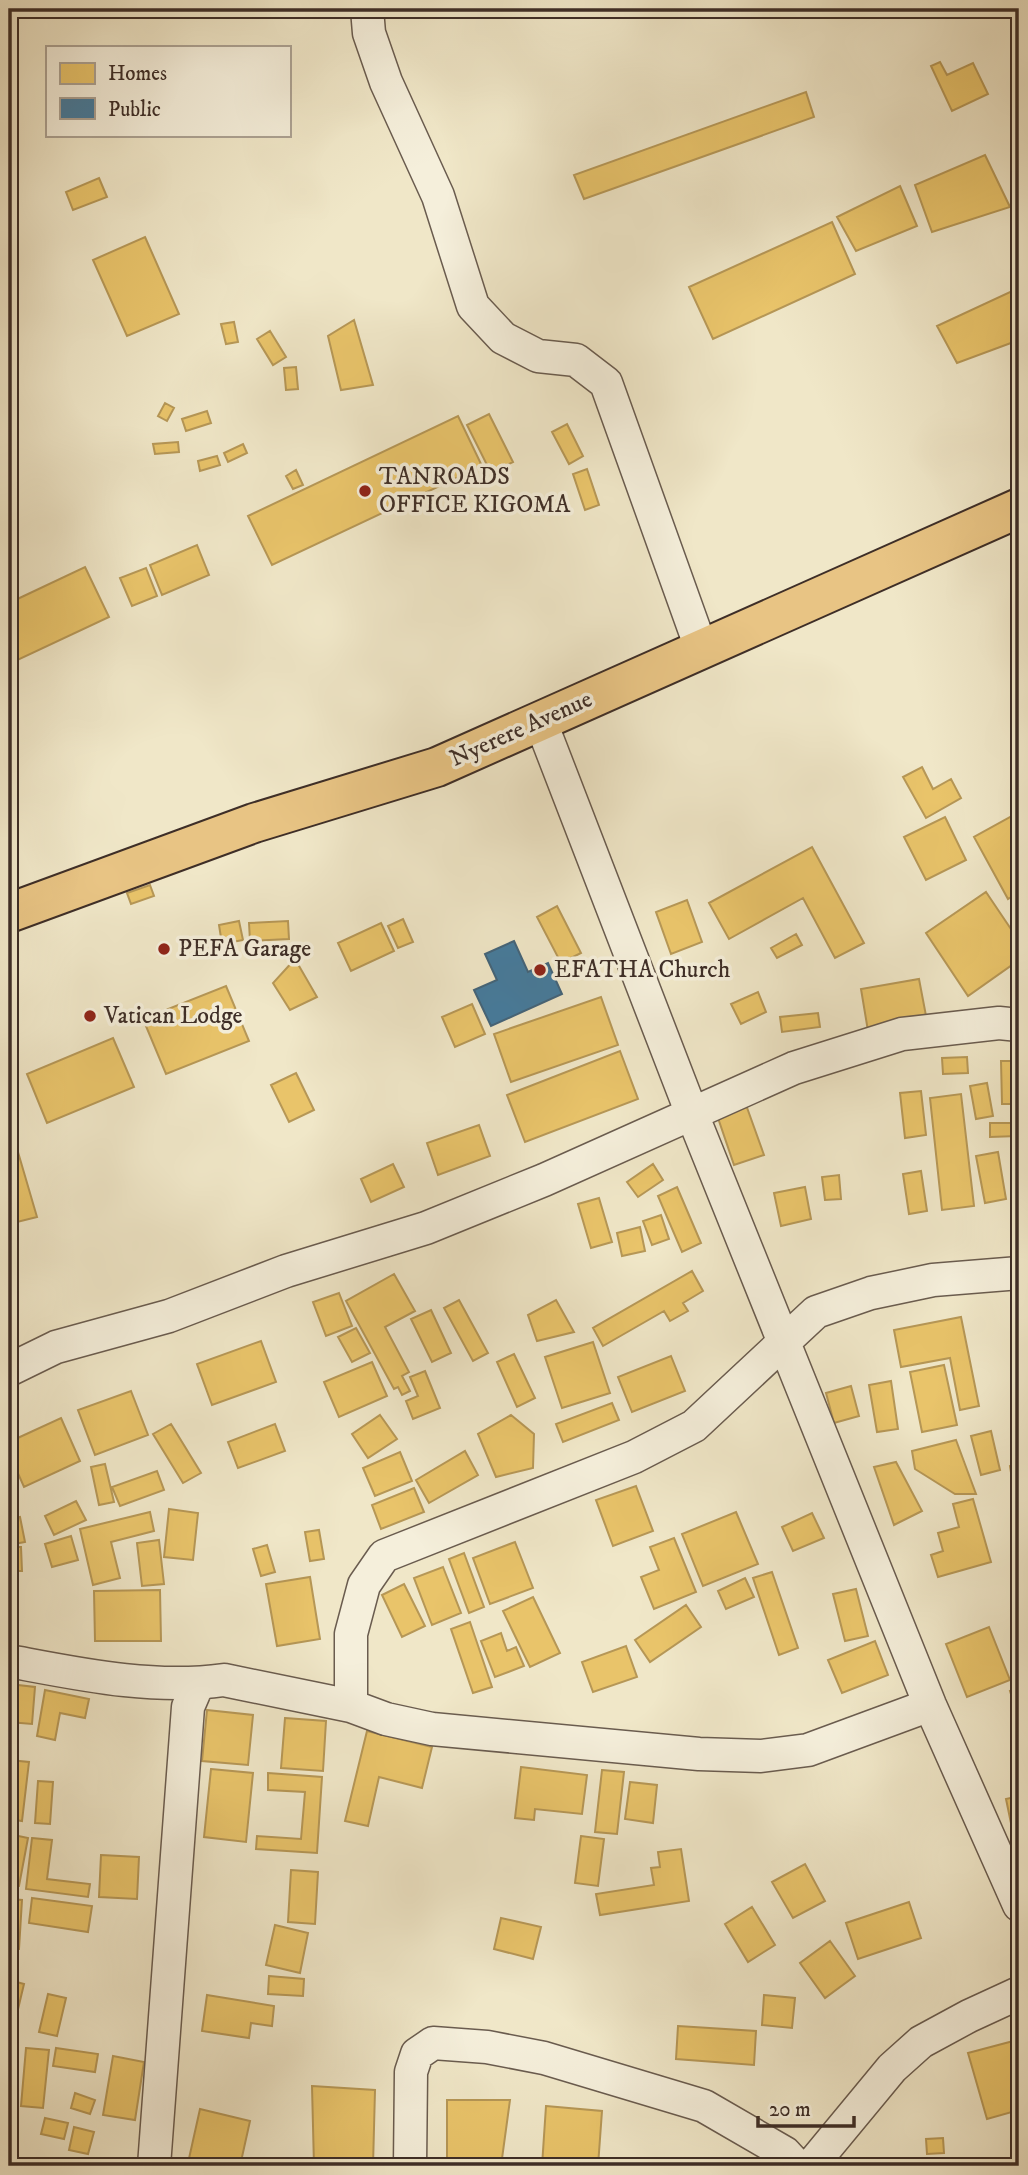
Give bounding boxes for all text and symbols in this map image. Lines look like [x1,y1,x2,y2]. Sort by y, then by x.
legend [46,46,290,136]
text: Homes [108,61,167,87]
text: Public [108,97,161,123]
place label: TANROADS OFFICE KIGOMA [379,462,571,520]
marker: TANROADS OFFICE KIGOMA [357,483,373,499]
street label: Nyerere Avenue [445,684,597,774]
place label: PEFA Garage [178,934,311,964]
marker: PEFA Garage [156,941,172,957]
place label: EFATHA Church [554,955,731,985]
marker: EFATHA Church [532,962,548,978]
place label: Vatican Lodge [103,1001,243,1031]
marker: Vatican Lodge [82,1008,98,1024]
scale bar [758,2084,855,2128]
text: 20 m [769,2097,811,2123]

